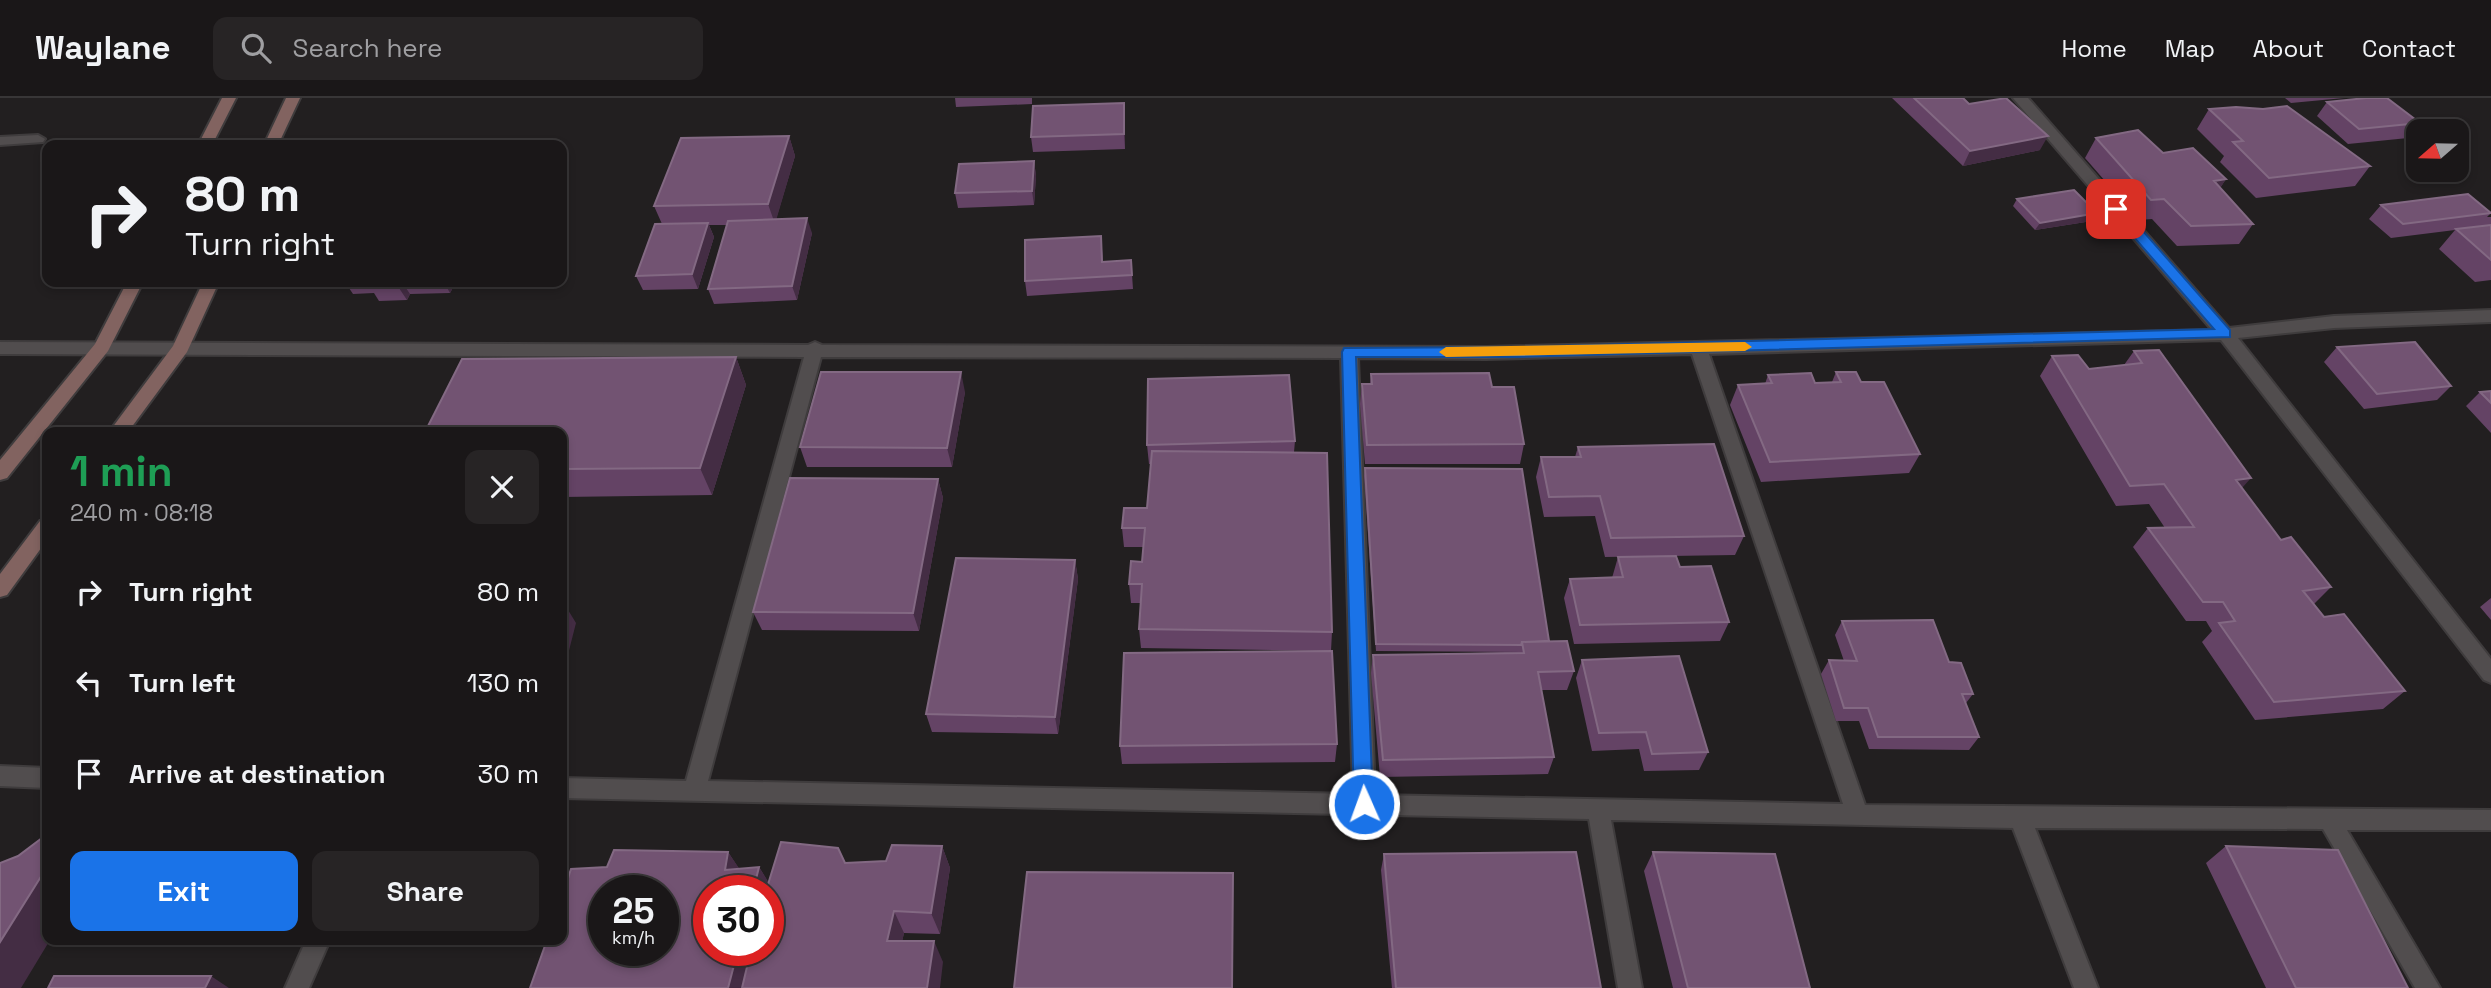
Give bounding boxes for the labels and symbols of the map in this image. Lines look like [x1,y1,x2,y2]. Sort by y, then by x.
north arrow [2406,119,2469,182]
pin [2086,179,2146,239]
position arrow [1327,767,1401,841]
speed limit sign: 30 [693,875,784,966]

